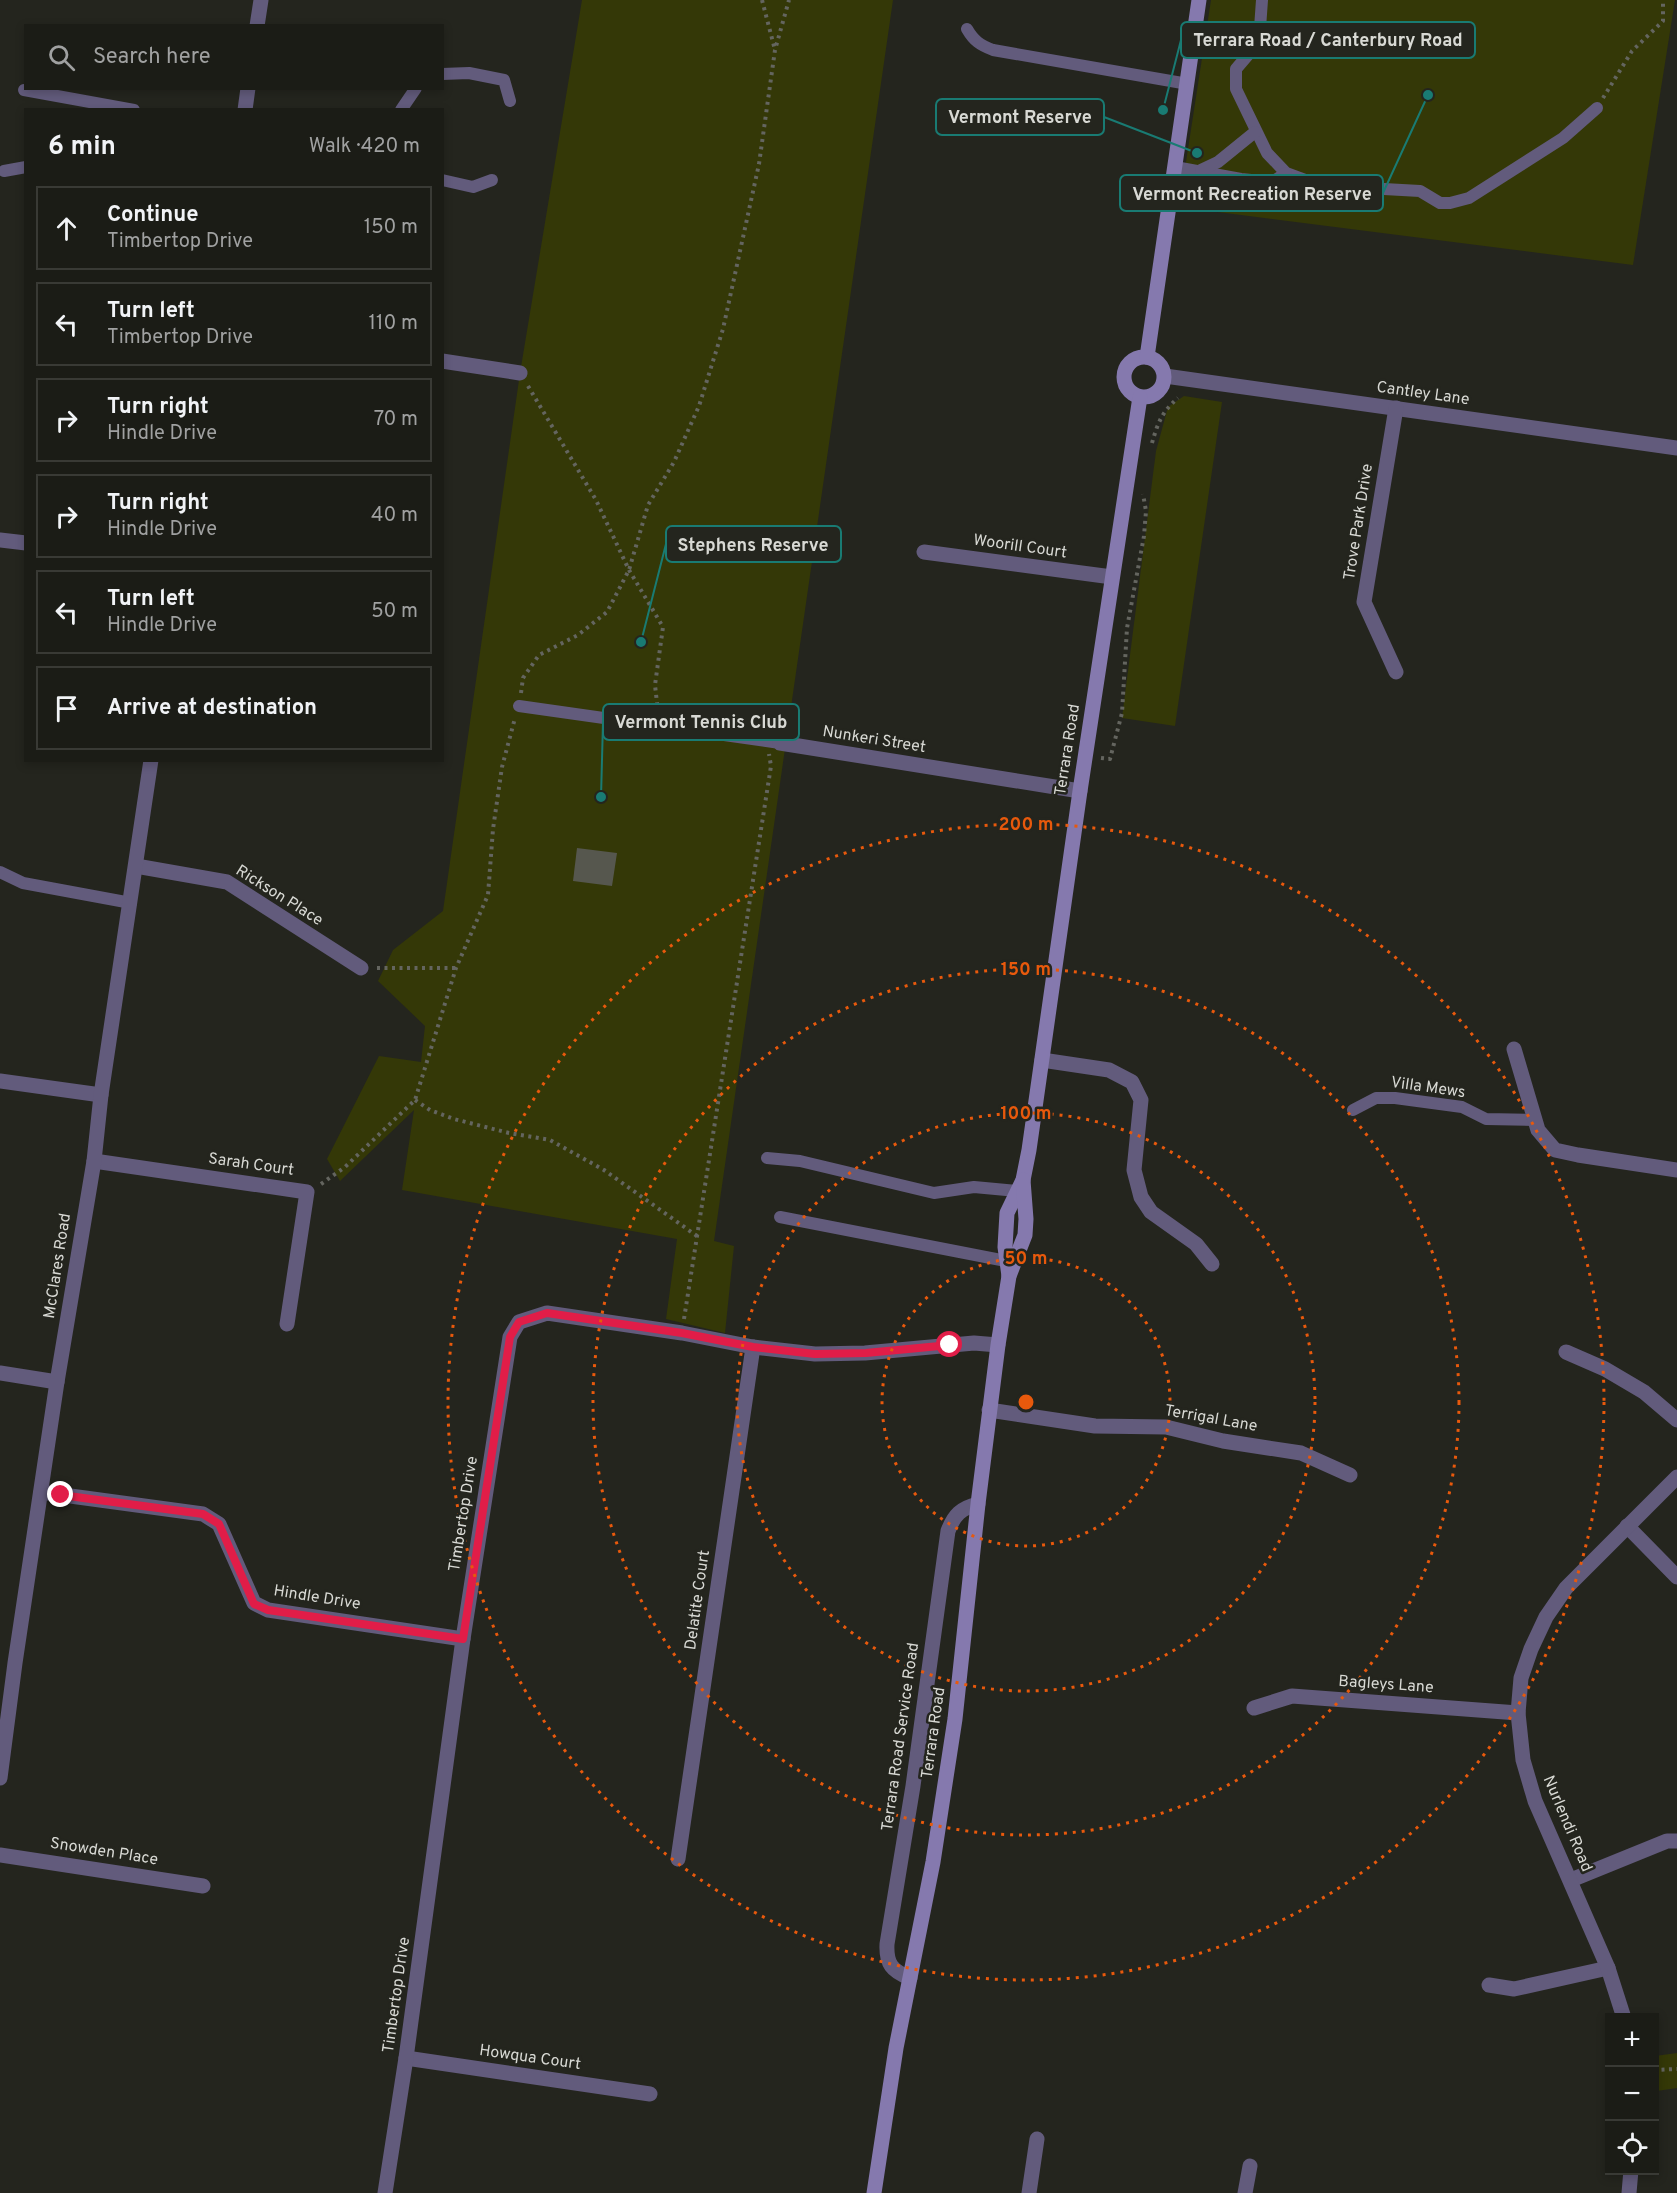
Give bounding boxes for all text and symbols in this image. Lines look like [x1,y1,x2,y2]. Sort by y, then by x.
callout: Terrara Road / Canterbury Road [1181,22,1475,58]
search box [24,24,444,90]
text: Terrara Road / Canterbury Road [1193,30,1463,53]
icon: search [45,41,78,74]
text: Search here [93,44,211,71]
callout: Vermont Reserve [936,99,1104,135]
text: Vermont Reserve [948,107,1092,130]
text: 6 min [48,131,116,164]
text: Walk · 420 m [309,134,420,160]
callout: Vermont Recreation Reserve [1120,175,1383,211]
text: Vermont Recreation Reserve [1132,184,1372,207]
text: Continue [107,202,198,229]
icon: ahead [50,212,83,245]
text: 150 m [364,215,418,241]
text: Timbertop Drive [107,229,253,255]
text: Turn left [107,298,195,325]
icon: left [50,308,83,341]
text: 110 m [369,311,418,337]
text: Timbertop Drive [107,325,253,351]
street label: Cantley Lane [1375,378,1471,410]
text: Turn right [107,394,209,421]
icon: right [50,404,83,437]
text: 70 m [374,407,418,433]
text: Hindle Drive [107,421,217,447]
street label: Trove Park Drive [1340,462,1378,582]
text: Turn right [107,490,209,517]
icon: right [50,500,83,533]
text: 40 m [371,503,418,529]
text: Hindle Drive [107,517,217,543]
callout: Stephens Reserve [666,526,841,562]
street label: Woorill Court [972,531,1068,563]
text: Stephens Reserve [677,535,829,558]
text: Turn left [107,586,195,613]
icon: left [50,596,83,629]
text: 50 m [371,599,418,625]
text: Hindle Drive [107,613,217,639]
icon: arrive [50,692,83,725]
text: Arrive at destination [107,695,317,722]
street label: Terrara Road [1051,703,1085,797]
callout: Vermont Tennis Club [603,704,799,740]
text: Vermont Tennis Club [615,712,787,735]
street label: Nunkeri Street [821,722,927,758]
text: 200 m [998,814,1054,837]
street label: Rickson Place [232,861,326,931]
text: 150 m [1001,959,1051,982]
street label: Villa Mews [1389,1073,1467,1103]
text: 100 m [1000,1103,1052,1126]
street label: Sarah Court [207,1149,295,1181]
street label: McClares Road [40,1212,76,1320]
text: 50 m [1004,1248,1048,1271]
route start [936,1331,962,1357]
centre of rings [1016,1392,1036,1412]
street label: Terrigal Lane [1163,1401,1259,1437]
street label: Timbertop Drive [445,1455,483,1573]
route end [47,1481,73,1507]
street label: Delatite Court [681,1549,715,1651]
street label: Hindle Drive [272,1581,362,1615]
street label: Terrara Road Service Road [878,1641,924,1833]
street label: Bagleys Lane [1338,1672,1434,1698]
street label: Terrara Road [918,1686,950,1780]
street label: Nurlendi Road [1538,1773,1596,1875]
street label: Snowden Place [49,1834,159,1870]
street label: Timbertop Drive [379,1936,415,2054]
map controls [1605,2013,1659,2175]
button: + [1605,2013,1659,2067]
street label: Howqua Court [478,2041,582,2075]
button: − [1605,2067,1659,2121]
button: locate [1605,2121,1659,2175]

